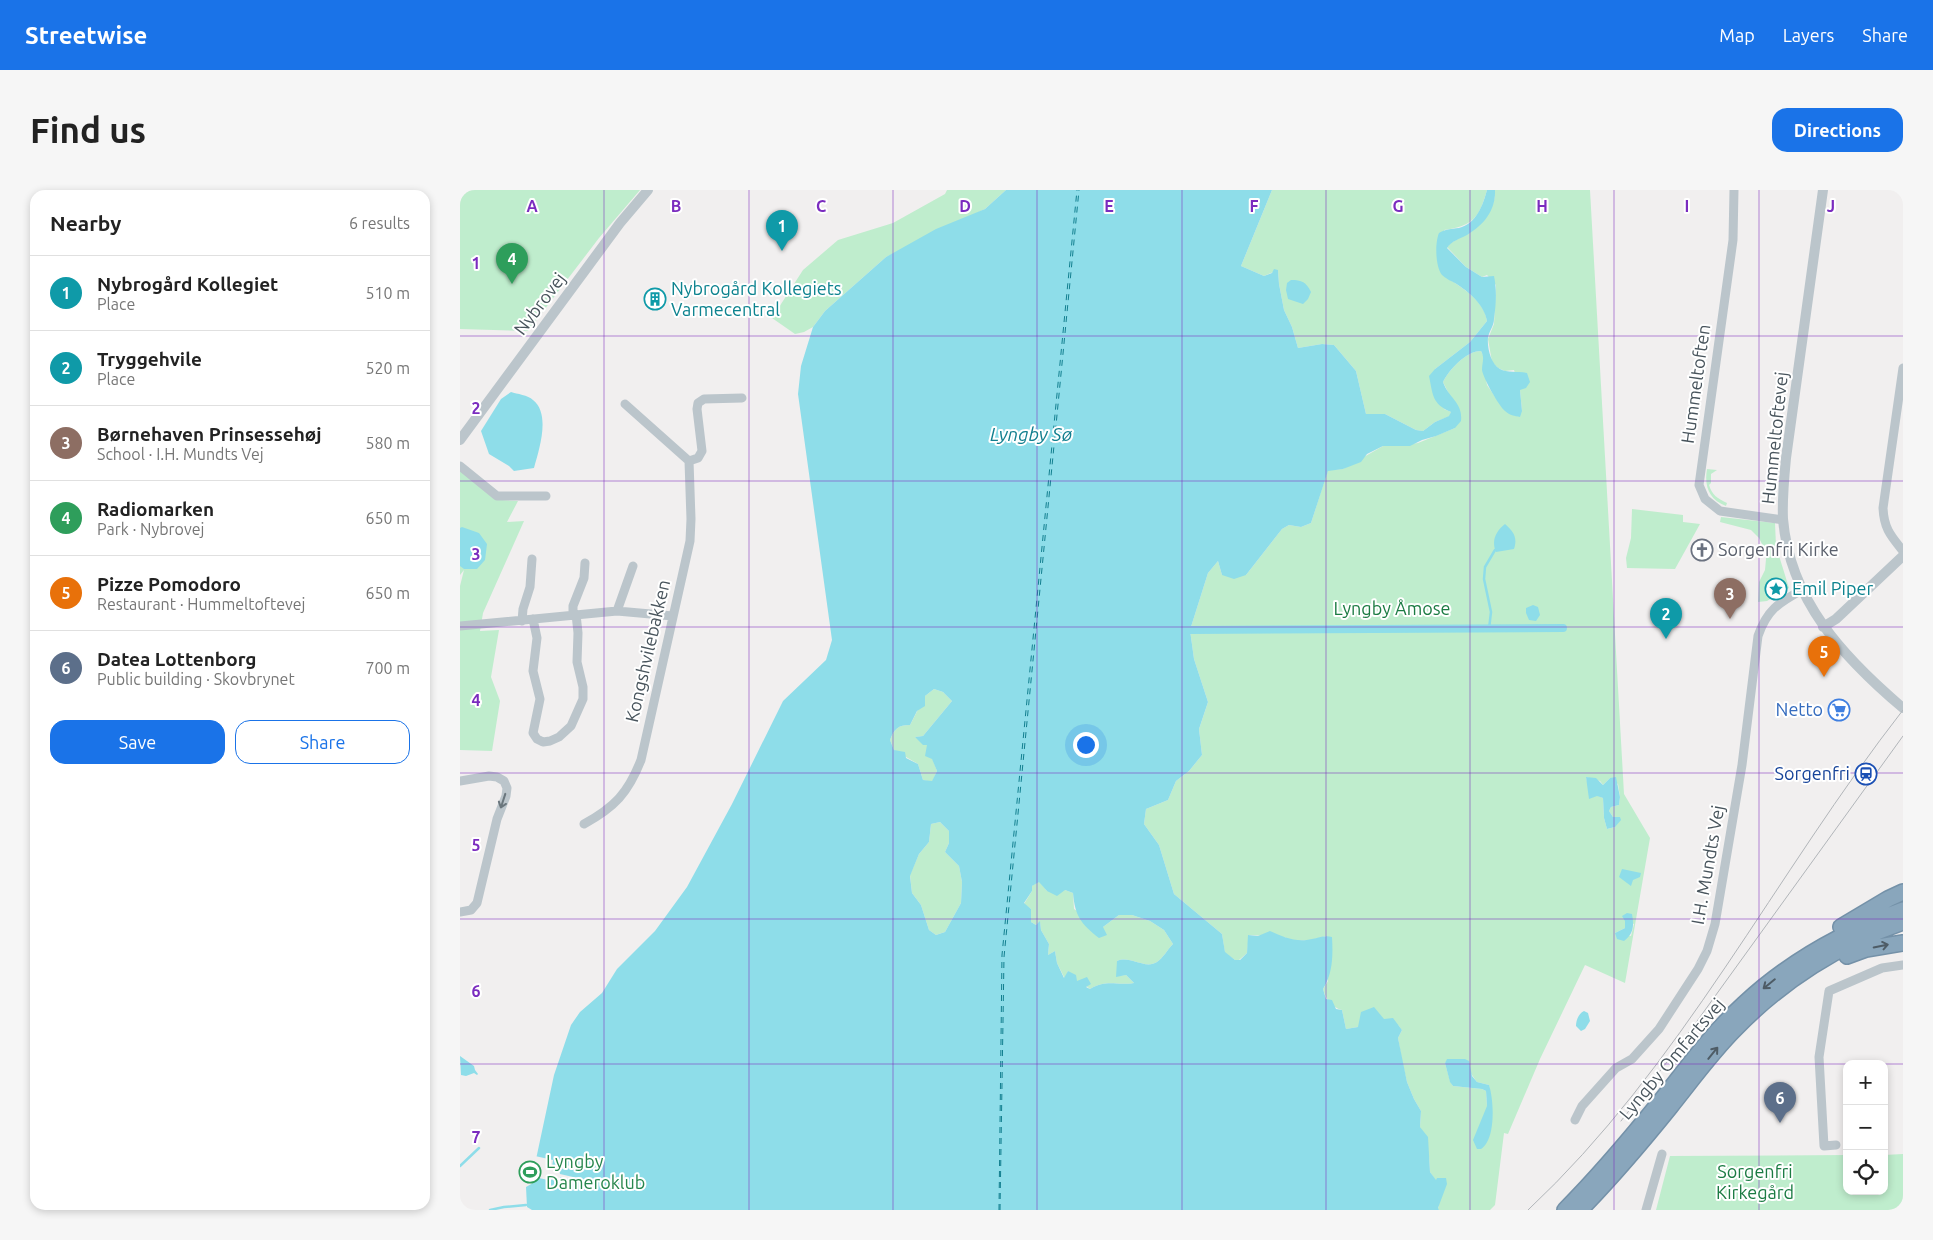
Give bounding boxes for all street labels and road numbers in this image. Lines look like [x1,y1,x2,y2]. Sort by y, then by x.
street label: Nybrovej [509,268,569,338]
street label: Hummeltoften [1677,323,1713,445]
street label: Hummeltoftevej [1757,371,1791,505]
street label: Kongshvilebakken [621,578,673,724]
street label: I.H. Mundts Vej [1687,804,1727,926]
street label: Lyngby Omfartsvej [1615,994,1728,1123]

